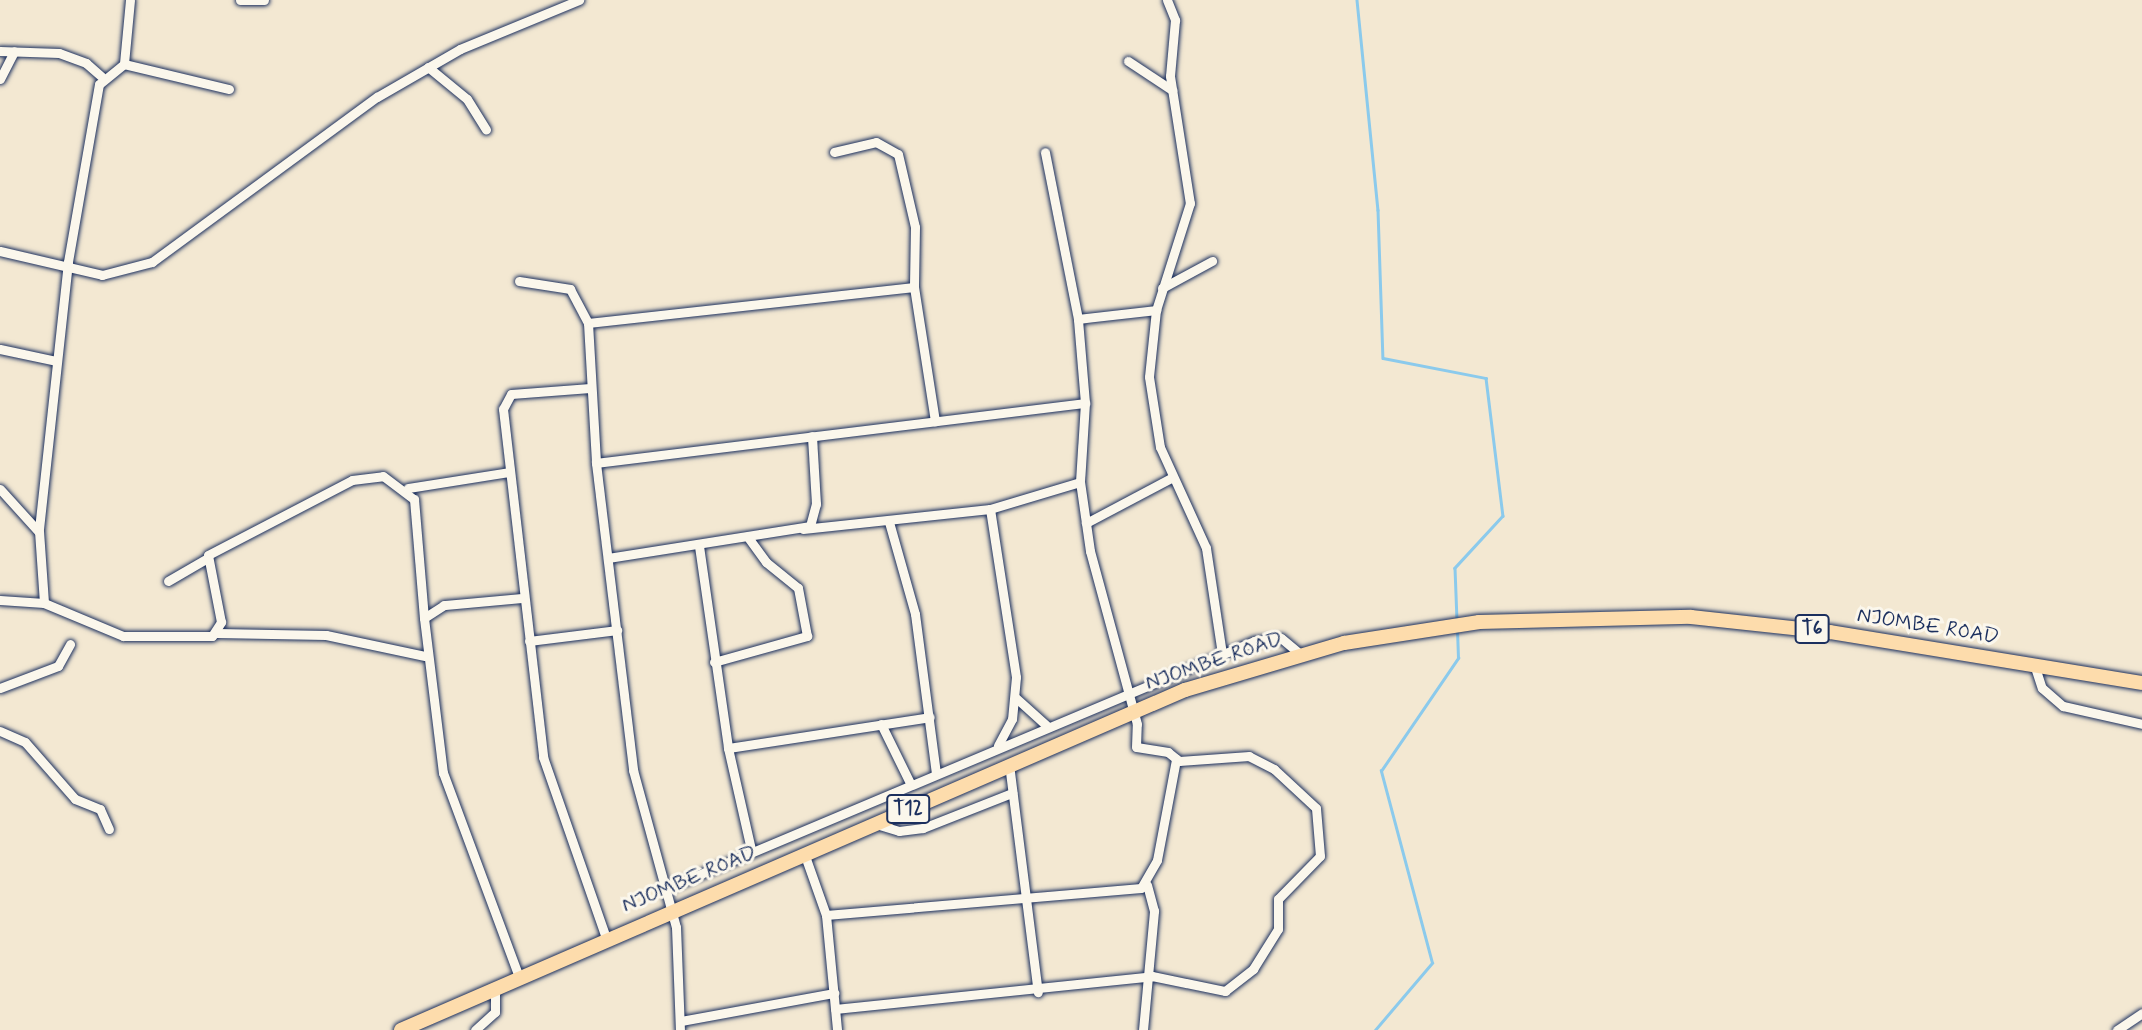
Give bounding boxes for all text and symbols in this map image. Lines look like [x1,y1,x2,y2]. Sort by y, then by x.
street label: NJOMBE ROAD [1855,602,2001,650]
road number: T6 [1794,614,1829,644]
street label: NJOMBE ROAD [1142,626,1286,696]
road number: T12 [885,794,931,824]
street label: NJOMBE ROAD [618,839,760,919]

